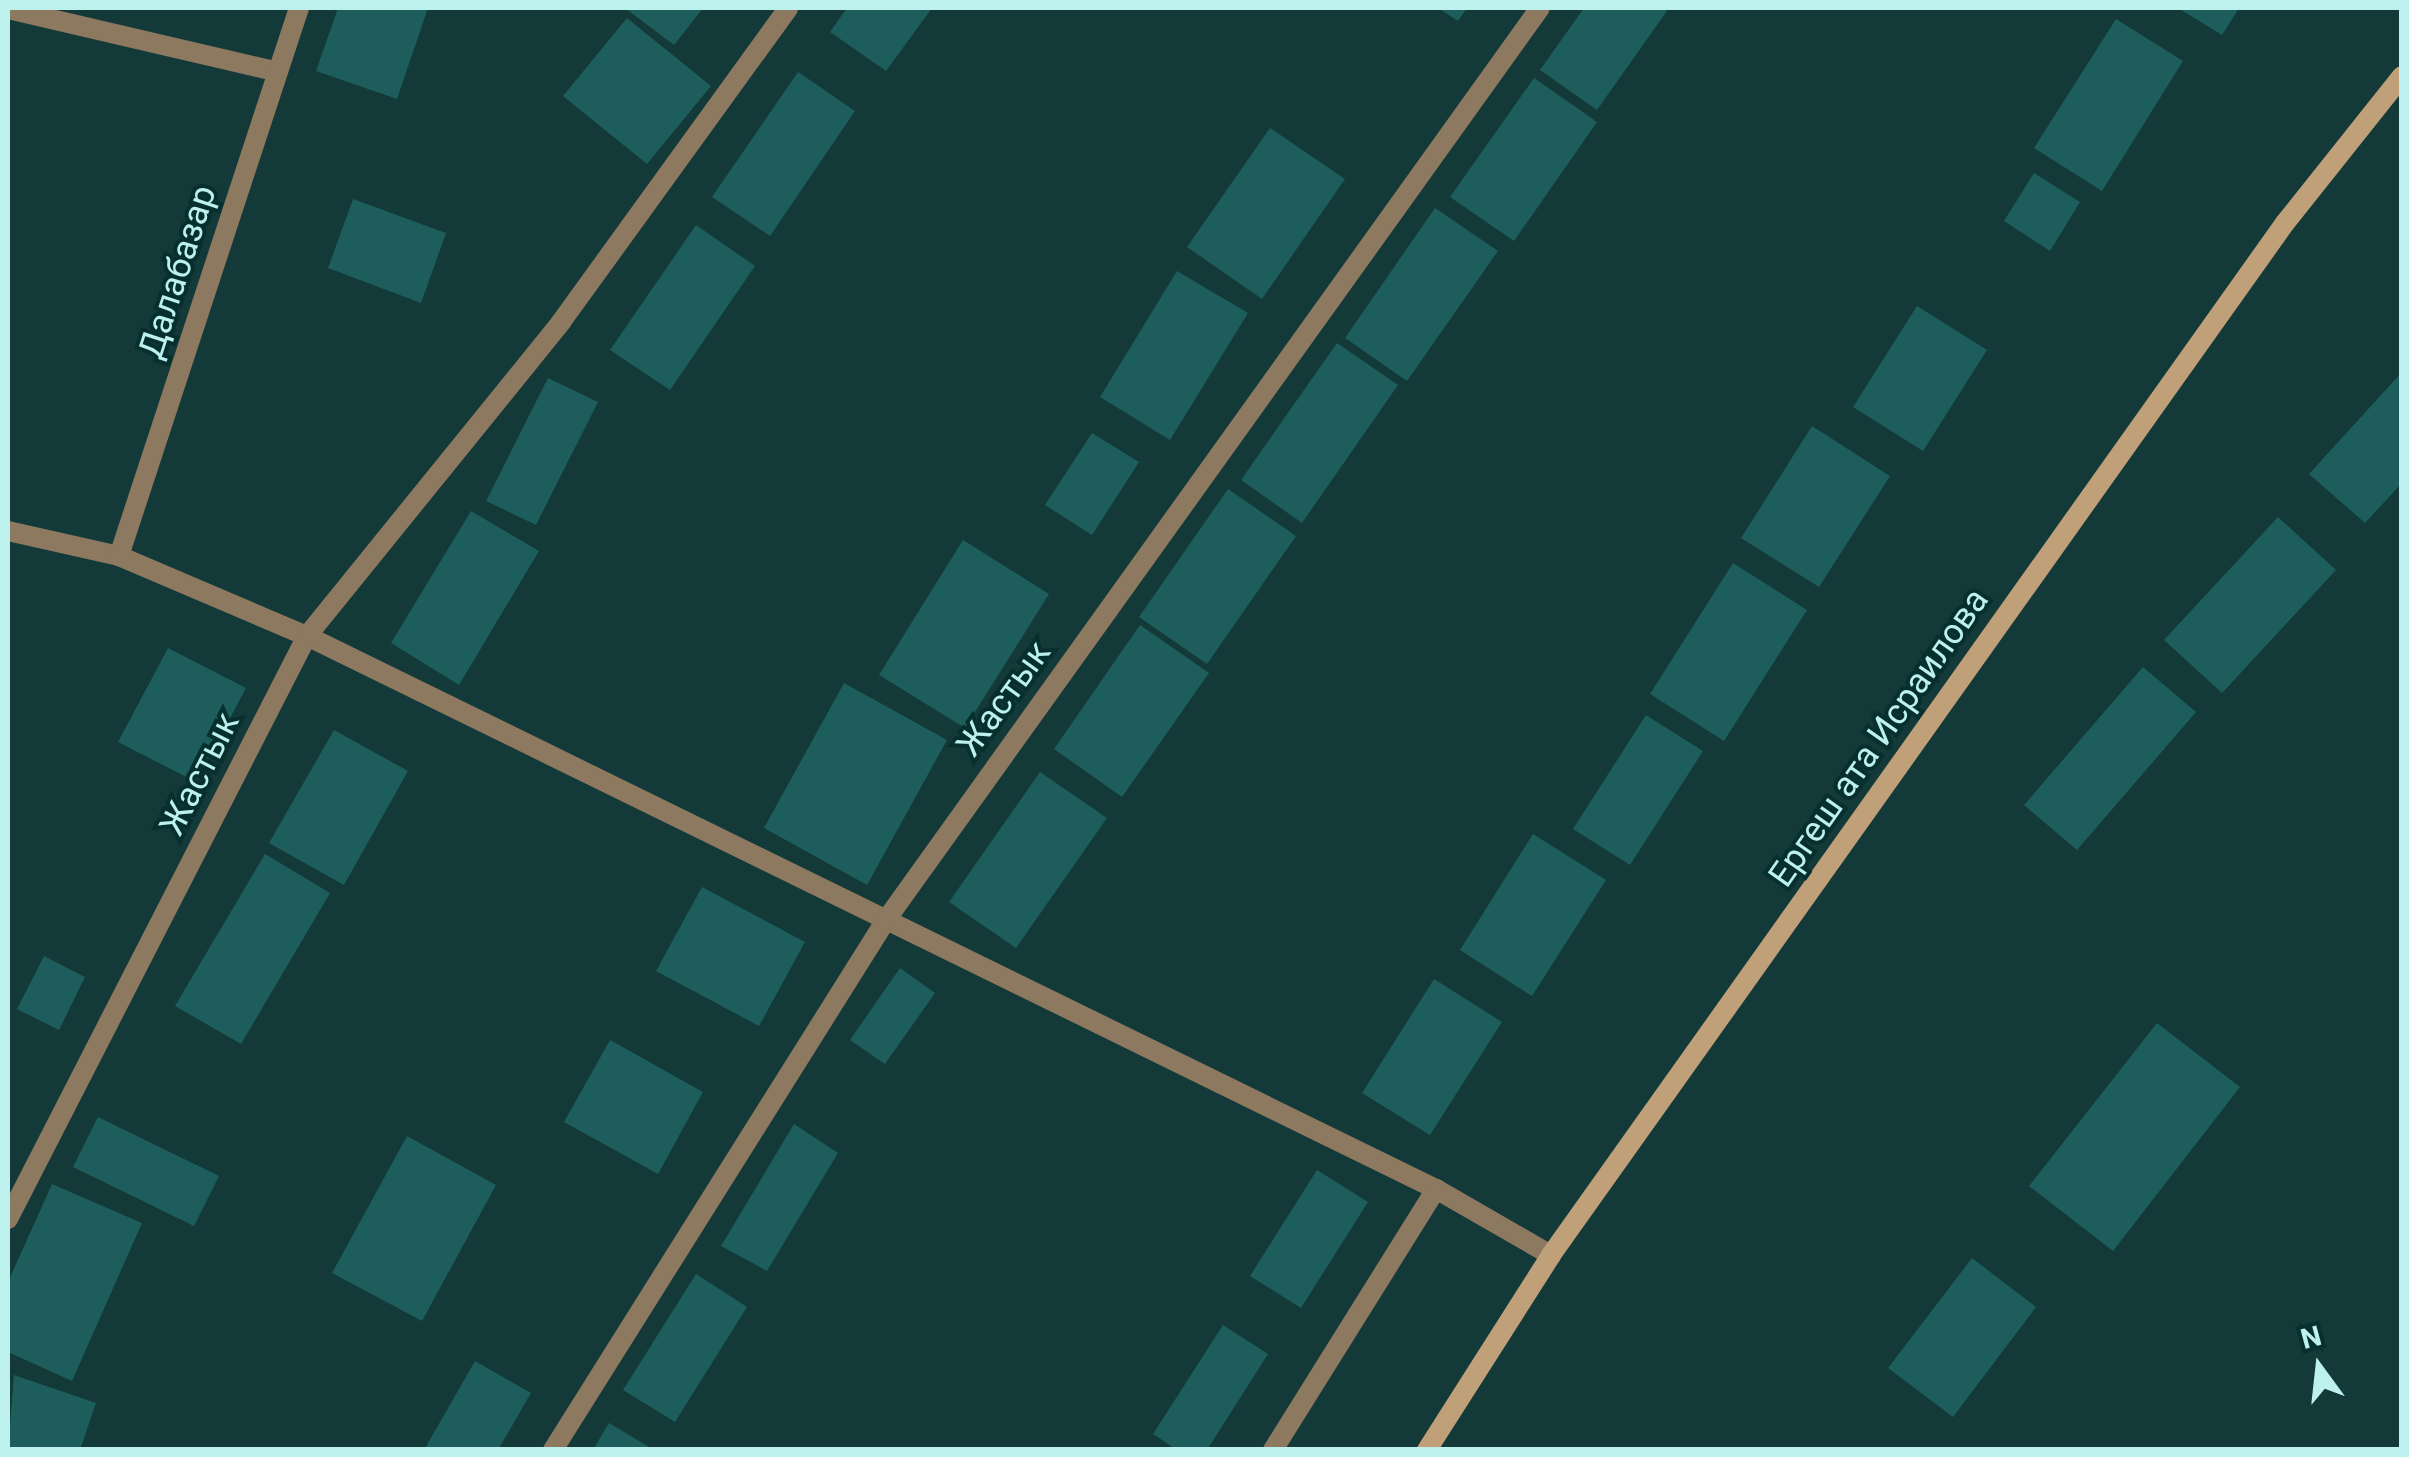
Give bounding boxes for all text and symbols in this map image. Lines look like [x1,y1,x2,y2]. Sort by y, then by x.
street label: Далабазар [130,180,226,364]
street label: Ергеш ата Исраилова [1760,581,1998,895]
street label: Жастык [948,633,1060,765]
street label: Жастык [151,706,249,842]
north arrow [2269,1317,2369,1417]
text: N [2297,1319,2325,1356]

